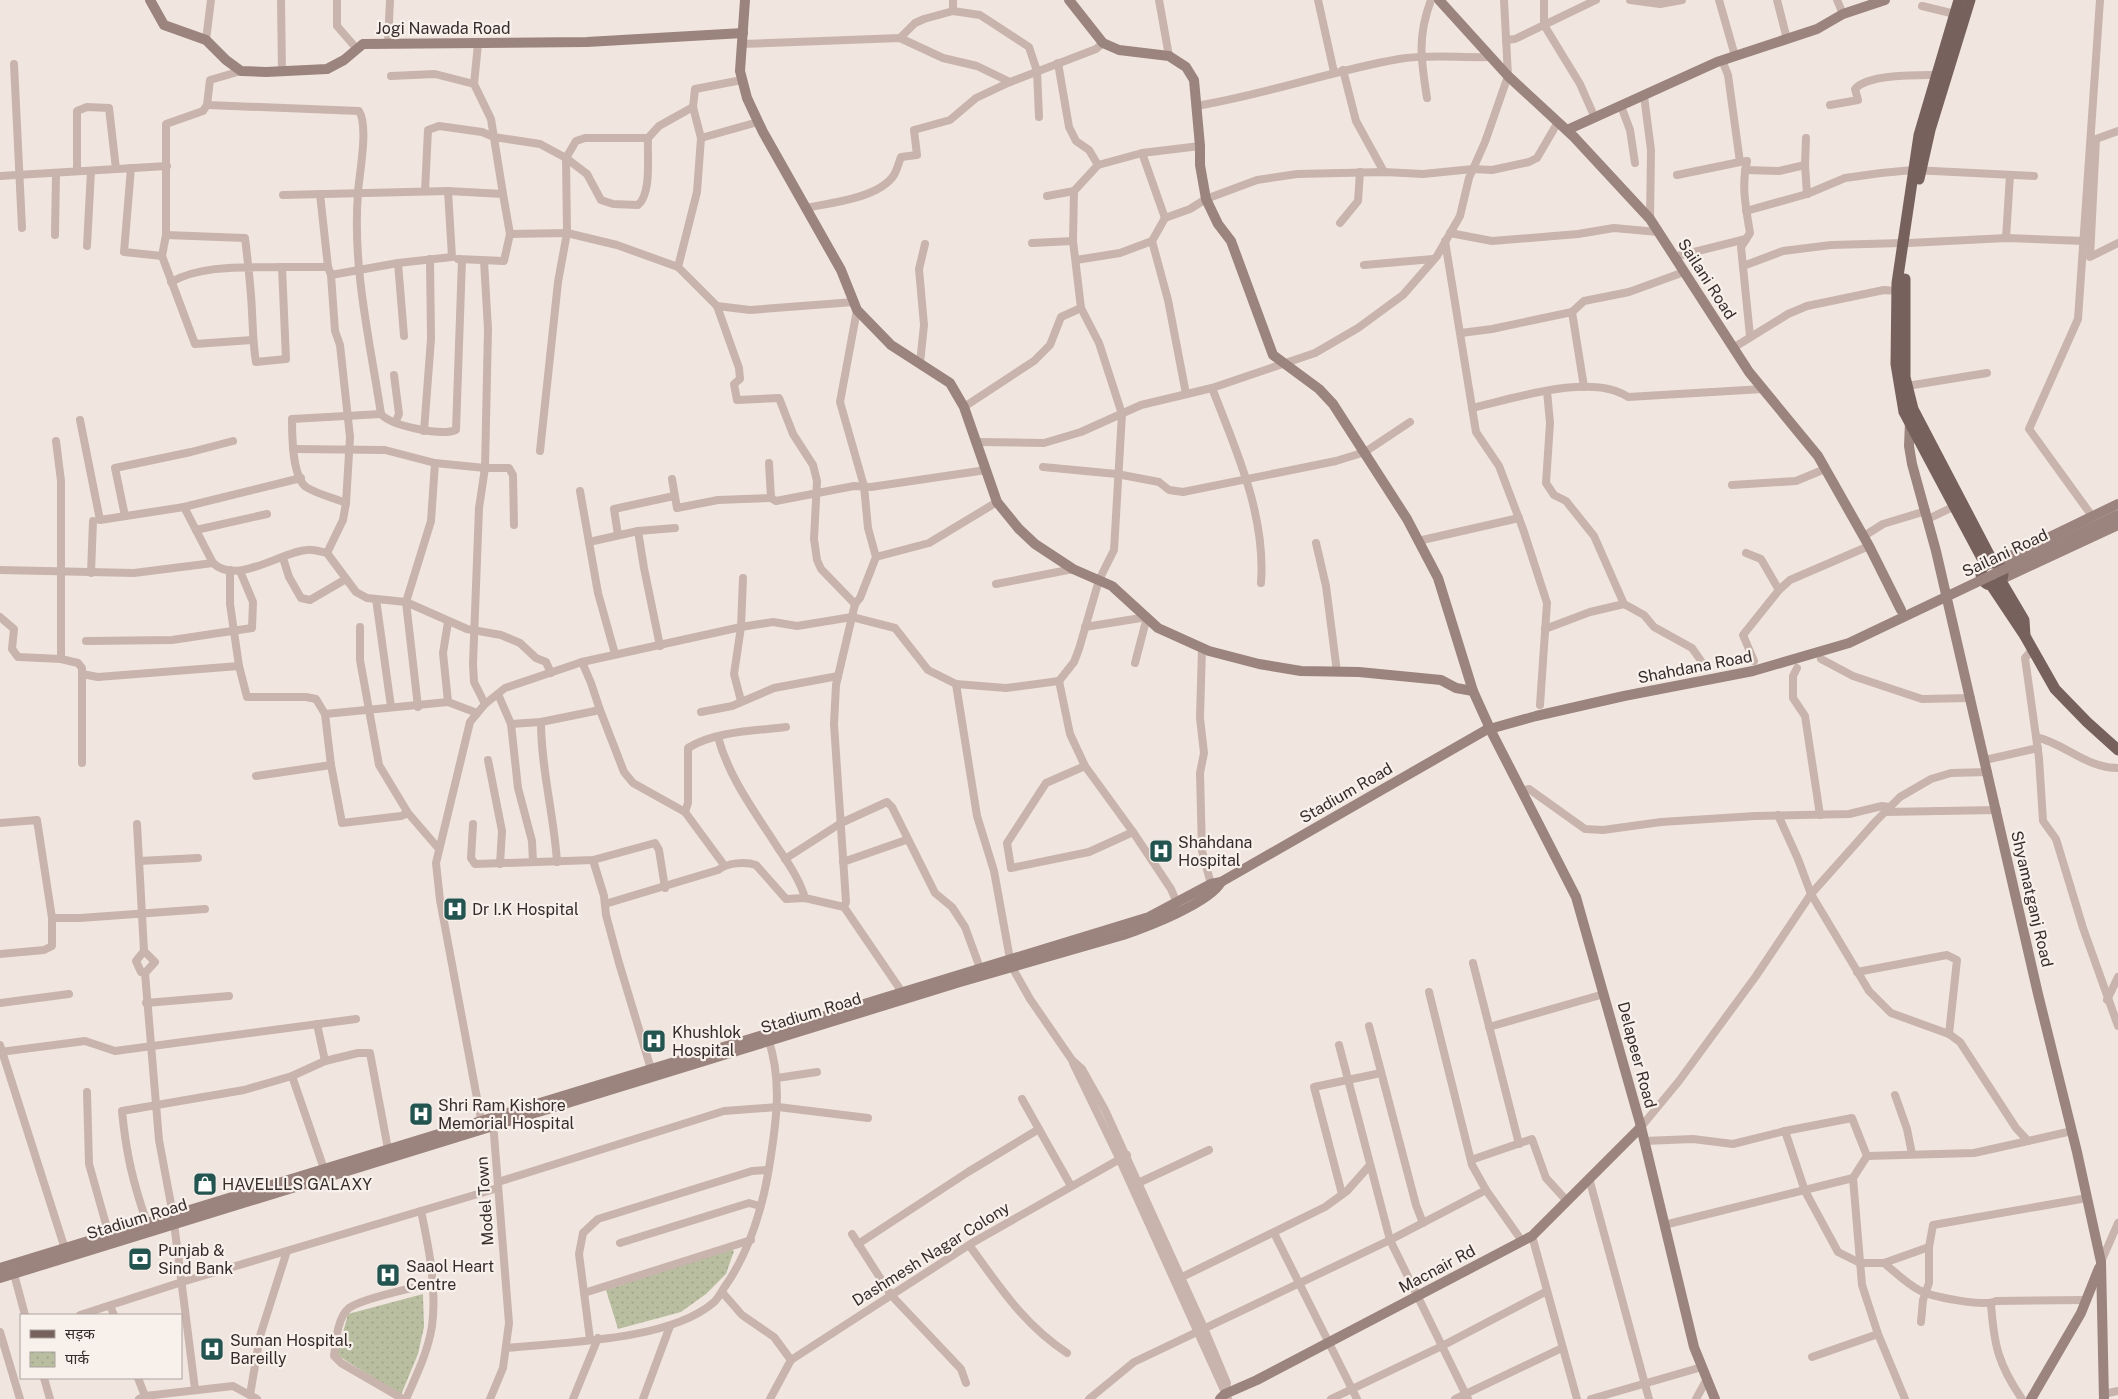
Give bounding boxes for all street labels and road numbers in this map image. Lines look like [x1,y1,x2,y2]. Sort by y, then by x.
street label: Jogi Nawada Road [376,19,510,38]
street label: Sailani Road [1674,235,1740,323]
street label: Sailani Road [1959,525,2051,581]
street label: Shahdana Road [1636,647,1754,687]
street label: Stadium Road [1296,759,1396,827]
street label: Shyamatganj Road [2007,829,2057,969]
street label: Stadium Road [758,989,864,1037]
street label: Delapeer Road [1614,1000,1660,1110]
street label: Model Town [472,1156,498,1246]
street label: Stadium Road [84,1195,190,1243]
street label: Dashmesh Nagar Colony [849,1198,1014,1310]
street label: Macnair Rd [1395,1241,1479,1297]

